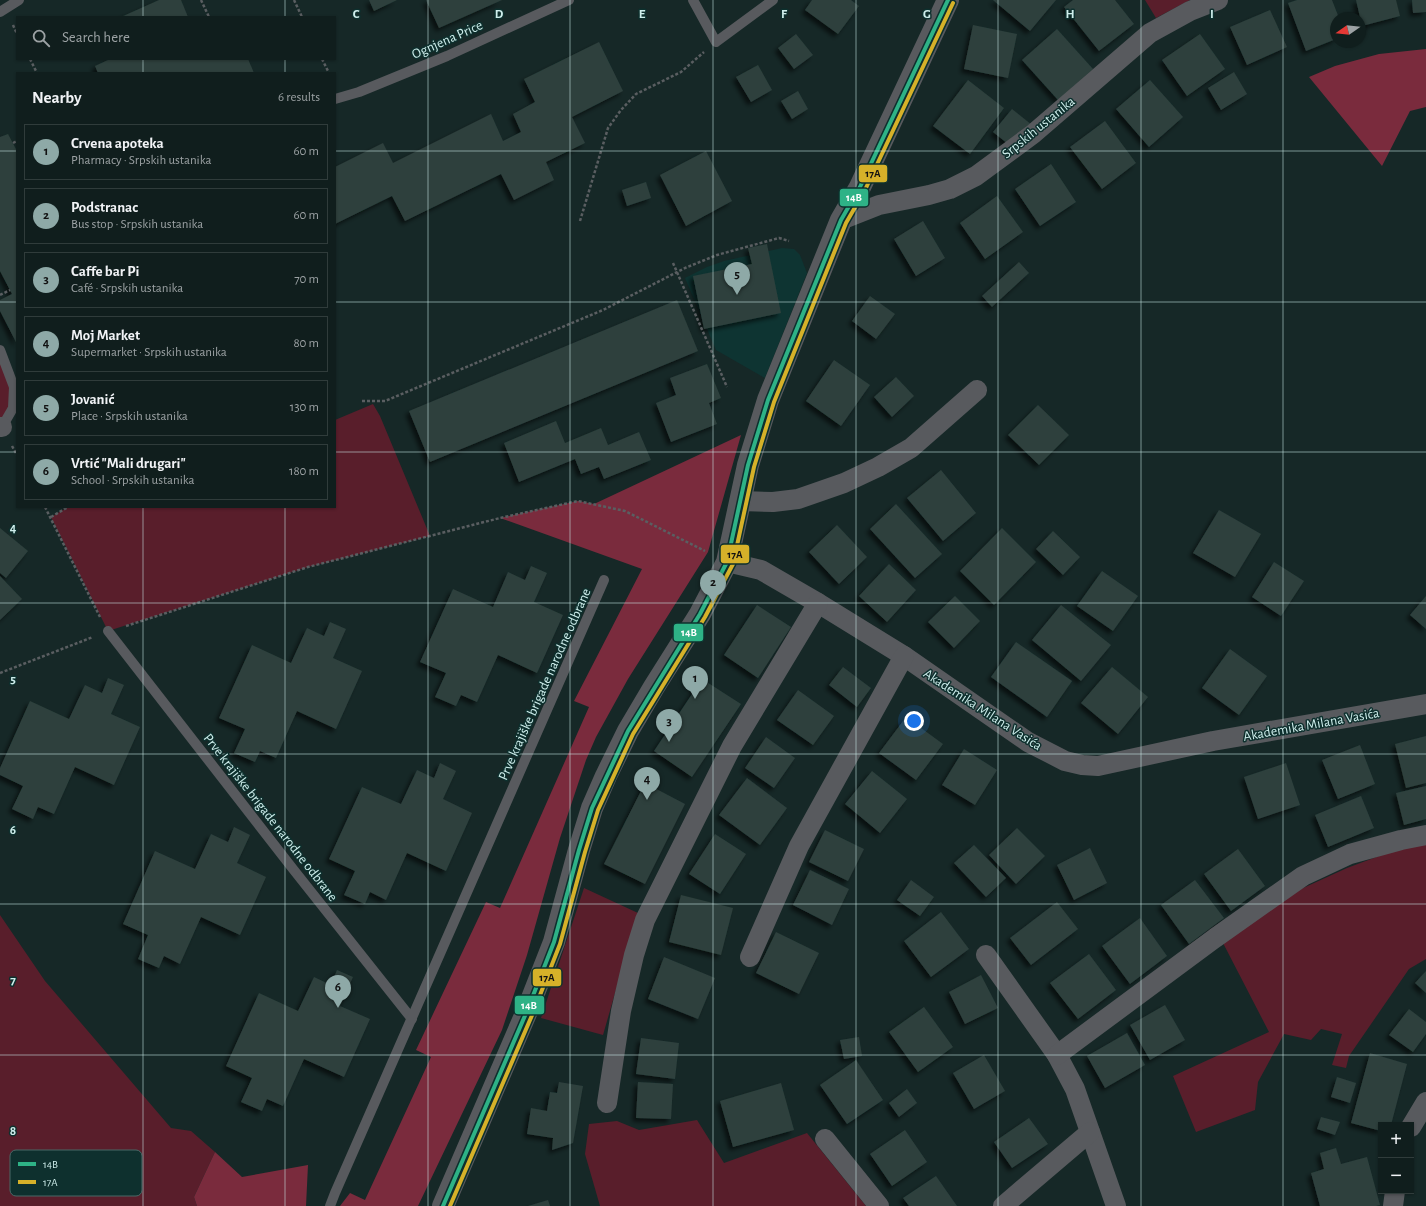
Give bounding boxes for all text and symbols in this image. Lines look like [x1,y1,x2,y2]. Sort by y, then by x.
text: C [353,8,360,21]
text: D [495,8,504,21]
text: E [639,8,646,21]
text: F [781,8,788,21]
text: G [923,8,931,21]
text: H [1065,8,1075,21]
text: I [1210,8,1214,21]
north arrow [1330,12,1366,48]
search box [16,16,336,60]
street label: Ognjena Price [410,18,485,62]
icon: search [30,27,52,49]
text: Search here [62,30,130,45]
text: Nearby [32,89,82,106]
text: 6 results [278,91,320,104]
street label: Srpskih ustanika [1000,94,1078,161]
text: Crvena apoteka [71,136,164,151]
text: 1 [44,145,48,158]
text: 60 m [293,145,319,158]
text: Pharmacy · Srpskih ustanika [71,154,211,167]
line badge: 17A [858,164,888,183]
text: 17A [865,168,881,179]
line badge: 14B [839,188,869,207]
text: 14B [846,192,863,203]
text: Podstranac [71,200,138,215]
text: 2 [43,209,49,222]
text: 60 m [293,209,319,222]
text: Bus stop · Srpskih ustanika [71,218,203,231]
pin: 5 [724,262,750,295]
text: Caffe bar Pi [71,264,139,279]
text: 3 [43,273,49,286]
text: 70 m [294,273,319,286]
text: Café · Srpskih ustanika [71,282,183,295]
text: Moj Market [71,328,140,343]
text: 4 [43,337,49,350]
text: 80 m [293,337,319,350]
text: Supermarket · Srpskih ustanika [71,346,227,359]
text: Jovanić [71,392,114,407]
text: 5 [43,401,49,414]
text: 130 m [290,401,319,414]
text: Place · Srpskih ustanika [71,410,188,423]
text: Vrtić "Mali drugari" [71,456,186,471]
text: 6 [43,465,49,478]
text: 180 m [289,465,319,478]
text: School · Srpskih ustanika [71,474,195,487]
text: 4 [10,522,17,535]
line badge: 17A [720,544,750,564]
text: 17A [727,549,743,560]
pin: 2 [700,570,726,603]
street label: Prve krajiške brigade narodne odbrane [496,586,594,782]
line badge: 14B [673,623,704,642]
text: 14B [681,627,698,638]
pin: 1 [682,666,708,699]
street label: Akademika Milana Vasića [921,666,1045,754]
text: 5 [10,673,16,686]
street label: Akademika Milana Vasića [1242,706,1381,744]
pin: 3 [656,709,682,742]
your location [904,711,924,731]
street label: Prve krajiške brigade narodne odbrane [201,731,340,904]
pin: 4 [634,767,660,800]
text: 6 [10,824,16,837]
line badge: 17A [532,968,562,987]
text: 17A [539,972,555,983]
text: 7 [10,974,16,987]
pin: 6 [325,975,351,1008]
line badge: 14B [514,995,545,1015]
text: 14B [521,1000,538,1011]
map controls [1378,1122,1414,1194]
button: + [1378,1122,1414,1158]
text: 8 [10,1125,16,1138]
legend [10,1150,142,1196]
button: − [1378,1158,1414,1194]
text: 14B [43,1159,58,1170]
text: 17A [43,1177,58,1188]

